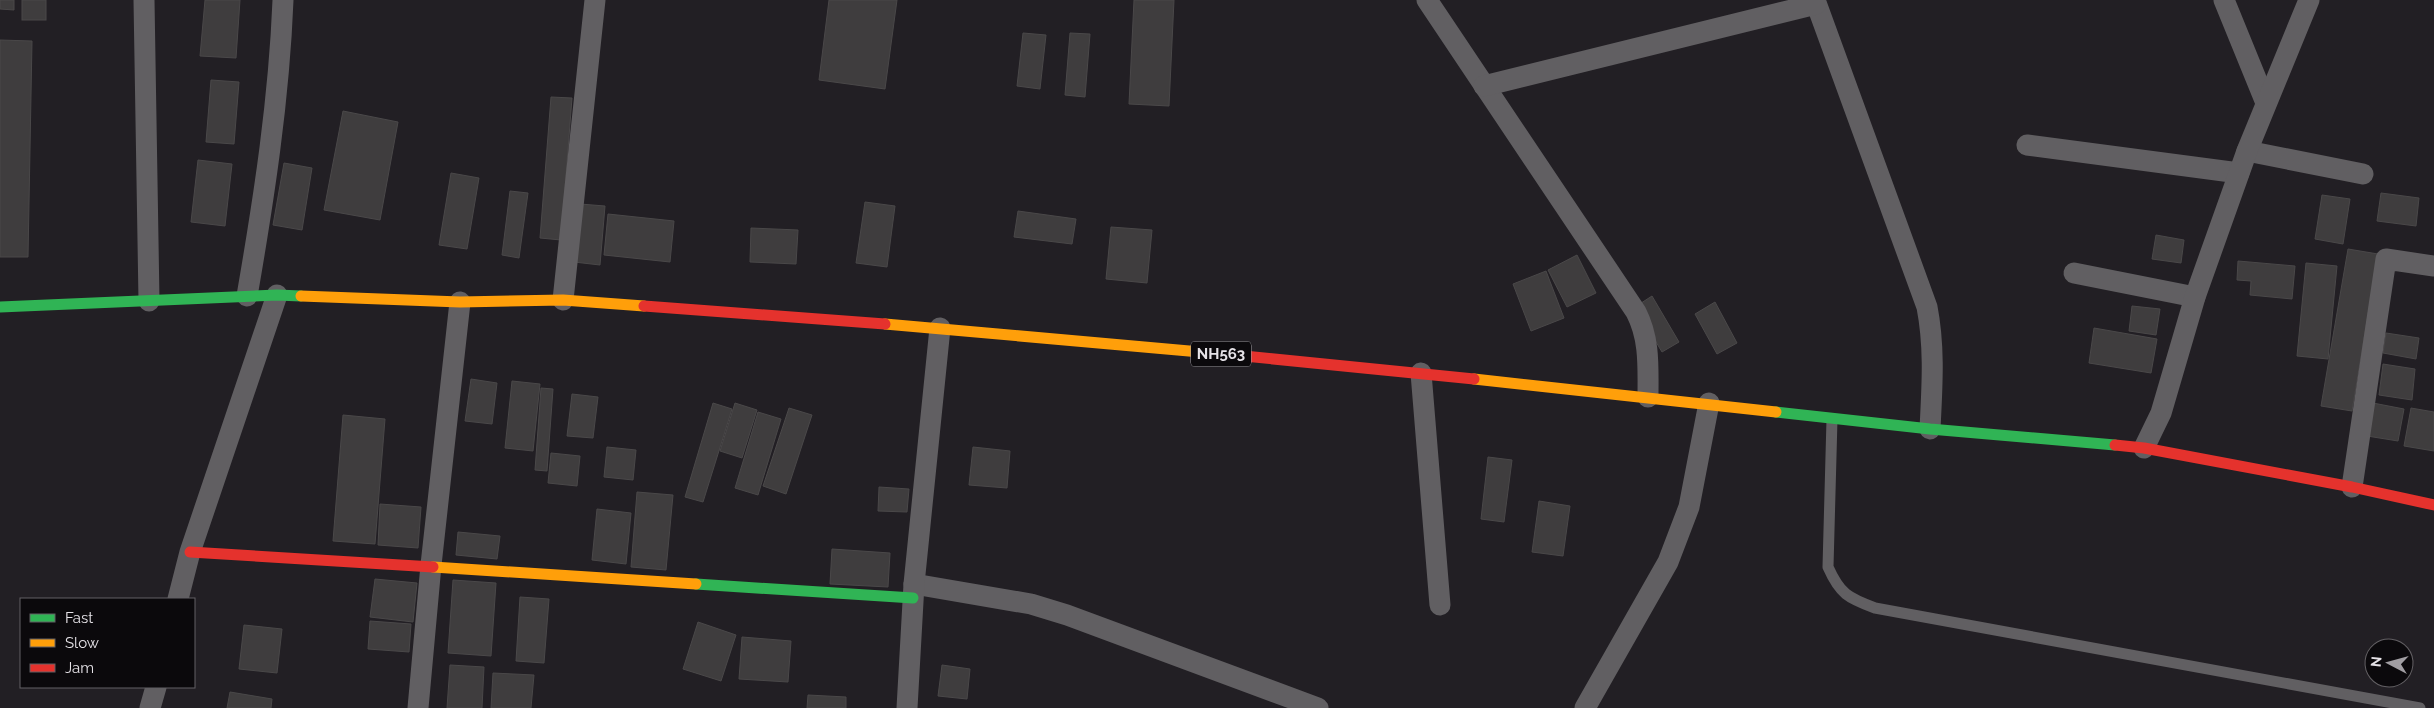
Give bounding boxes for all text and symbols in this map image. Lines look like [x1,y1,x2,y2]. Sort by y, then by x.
road number: NH563 [1191,342,1251,366]
legend [20,598,195,688]
text: Fast [65,609,93,627]
text: Slow [65,634,99,652]
north arrow [2364,638,2414,688]
text: N [2368,655,2385,668]
text: Jam [65,659,94,677]

